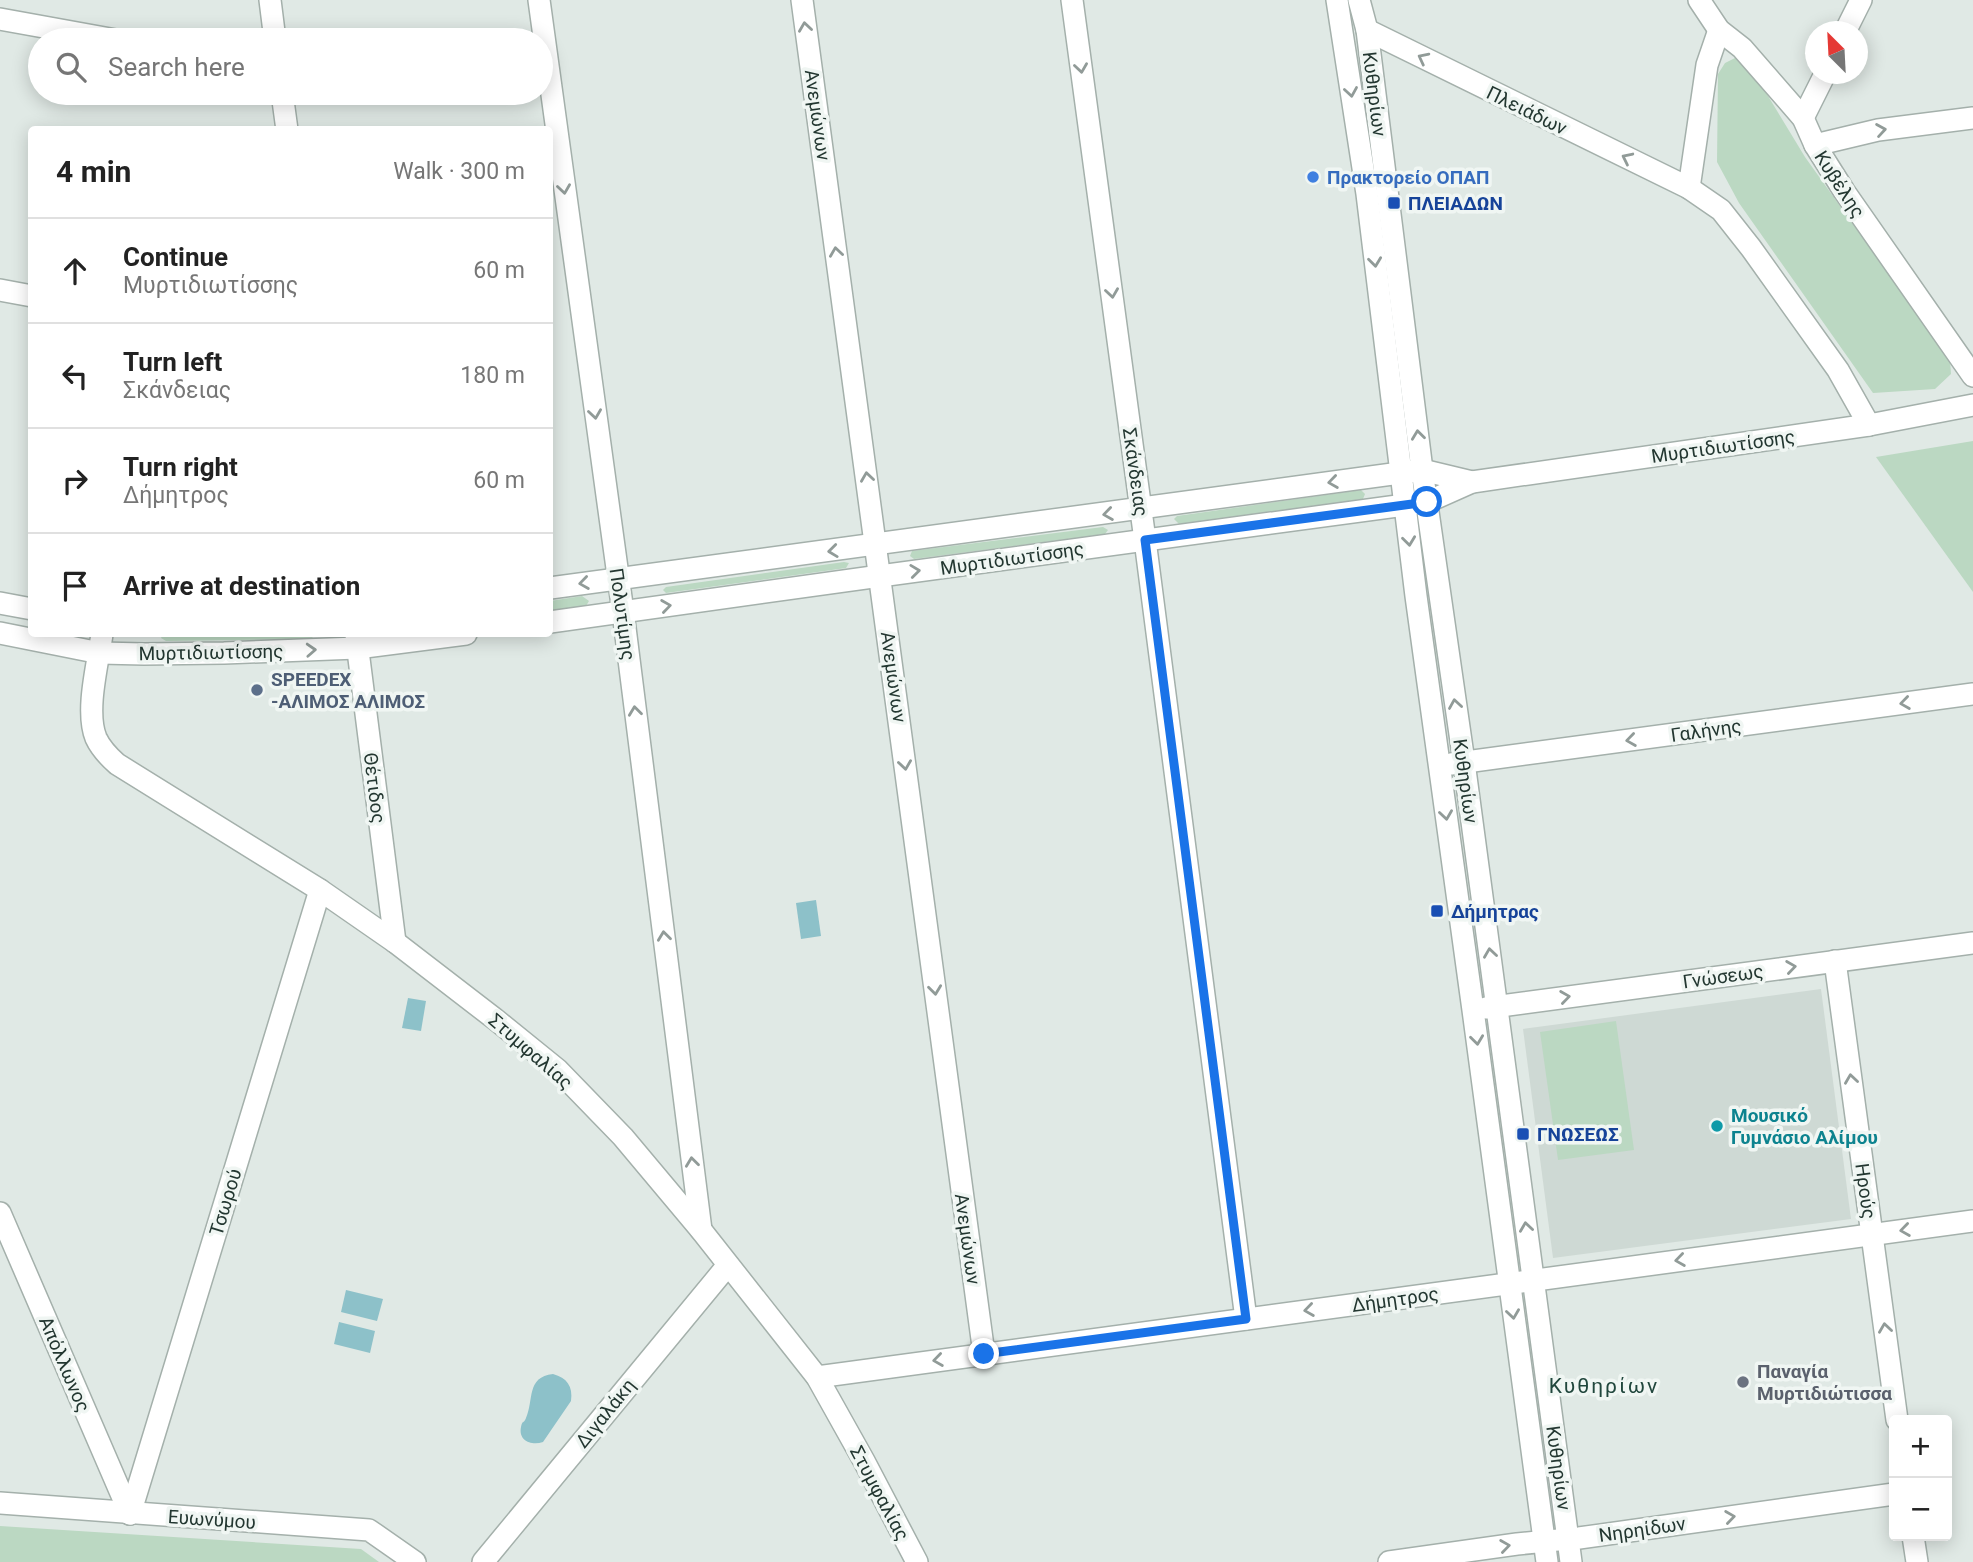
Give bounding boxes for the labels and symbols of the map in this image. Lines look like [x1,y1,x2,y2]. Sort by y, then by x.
one-way arrow [798,21,813,32]
north arrow [1805,21,1868,84]
street label: Κυθηρίων [1358,50,1391,138]
one-way arrow [1418,53,1430,67]
one-way arrow [1073,62,1088,73]
street label: Ανεμώνων [800,68,835,162]
street label: Πλειάδων [1483,81,1571,140]
one-way arrow [1343,86,1358,98]
one-way arrow [1875,123,1887,138]
street label: Κυβέλης [1809,147,1870,222]
one-way arrow [1622,153,1634,167]
place label: Πρακτορείο ΟΠΑΠ [1327,166,1489,189]
marker: Πρακτορείο ΟΠΑΠ [1305,169,1321,185]
one-way arrow [557,183,572,195]
place label: ΠΛΕΙΑΔΩΝ [1408,192,1503,215]
marker: ΠΛΕΙΑΔΩΝ [1386,195,1402,211]
one-way arrow [829,246,844,258]
one-way arrow [1367,256,1382,268]
one-way arrow [1104,287,1119,299]
one-way arrow [588,409,603,420]
street label: Μυρτιδιωτίσσης [1650,425,1796,468]
street label: Σκάνδειας [1118,426,1153,518]
one-way arrow [1410,429,1425,440]
one-way arrow [860,471,875,483]
one-way arrow [1327,475,1339,490]
route start [1411,486,1442,517]
one-way arrow [1102,506,1113,521]
one-way arrow [1401,535,1416,547]
street label: Μυρτιδιωτίσσης [939,537,1085,580]
one-way arrow [828,543,839,558]
one-way arrow [909,564,921,579]
street label: Πολυτίμης [605,566,640,662]
one-way arrow [578,576,589,591]
one-way arrow [660,598,671,613]
street label: Ανεμώνων [876,630,911,724]
street label: Μυρτιδιωτίσσης [138,640,284,665]
one-way arrow [306,643,317,658]
place label: SPEEDEX -ΑΛΙΜΟΣ ΑΛΙΜΟΣ [271,668,425,713]
marker: SPEEDEX -ΑΛΙΜΟΣ ΑΛΙΜΟΣ [249,682,265,698]
one-way arrow [1899,695,1911,710]
one-way arrow [1448,698,1463,709]
one-way arrow [628,705,643,717]
street label: Γαλήνης [1669,714,1743,747]
one-way arrow [1625,732,1637,747]
street label: Κυθηρίων [1448,737,1483,825]
street label: Θέτιδος [359,751,390,825]
one-way arrow [898,759,913,771]
one-way arrow [1438,809,1453,821]
place label: Δήμητρας [1451,900,1539,923]
marker: Δήμητρας [1429,903,1445,919]
one-way arrow [656,931,671,942]
one-way arrow [1482,947,1497,959]
street label: Γνώσεως [1681,959,1765,994]
one-way arrow [1785,960,1796,975]
one-way arrow [928,984,943,996]
one-way arrow [1559,990,1571,1005]
street label: Στυμφαλίας [484,1009,577,1094]
one-way arrow [1470,1034,1485,1046]
one-way arrow [1844,1073,1859,1084]
place label: Μουσικό Γυμνάσιο Αλίμου [1731,1104,1878,1149]
marker: Μουσικό Γυμνάσιο Αλίμου [1709,1118,1725,1134]
place label: ΓΝΩΣΕΩΣ [1537,1123,1619,1146]
marker: ΓΝΩΣΕΩΣ [1515,1126,1531,1142]
one-way arrow [685,1156,700,1168]
street label: Ηρούς [1850,1162,1881,1220]
street label: Τσωρού [204,1166,247,1238]
street label: Ανεμώνων [950,1192,985,1286]
one-way arrow [1519,1221,1534,1233]
one-way arrow [1900,1222,1911,1237]
one-way arrow [1674,1252,1686,1267]
street label: Δήμητρος [1350,1282,1440,1317]
one-way arrow [1303,1303,1315,1318]
one-way arrow [1505,1308,1520,1320]
street label: Απόλλωνος [34,1313,95,1415]
one-way arrow [1878,1322,1893,1334]
route end [968,1338,999,1369]
one-way arrow [932,1353,943,1368]
place label: Παναγία Μυρτιδιώτισσα [1757,1360,1892,1405]
street label: Διγαλάκη [571,1374,640,1452]
district label: Κυθηρίων [1549,1374,1659,1398]
marker: Παναγία Μυρτιδιώτισσα [1735,1374,1751,1390]
street label: Κυθηρίων [1541,1424,1576,1512]
street label: Στυμφαλίας [845,1442,914,1544]
street label: Ευωνύμου [167,1505,257,1534]
one-way arrow [1724,1510,1736,1525]
street label: Νηρηίδων [1597,1512,1687,1547]
one-way arrow [1499,1539,1511,1554]

